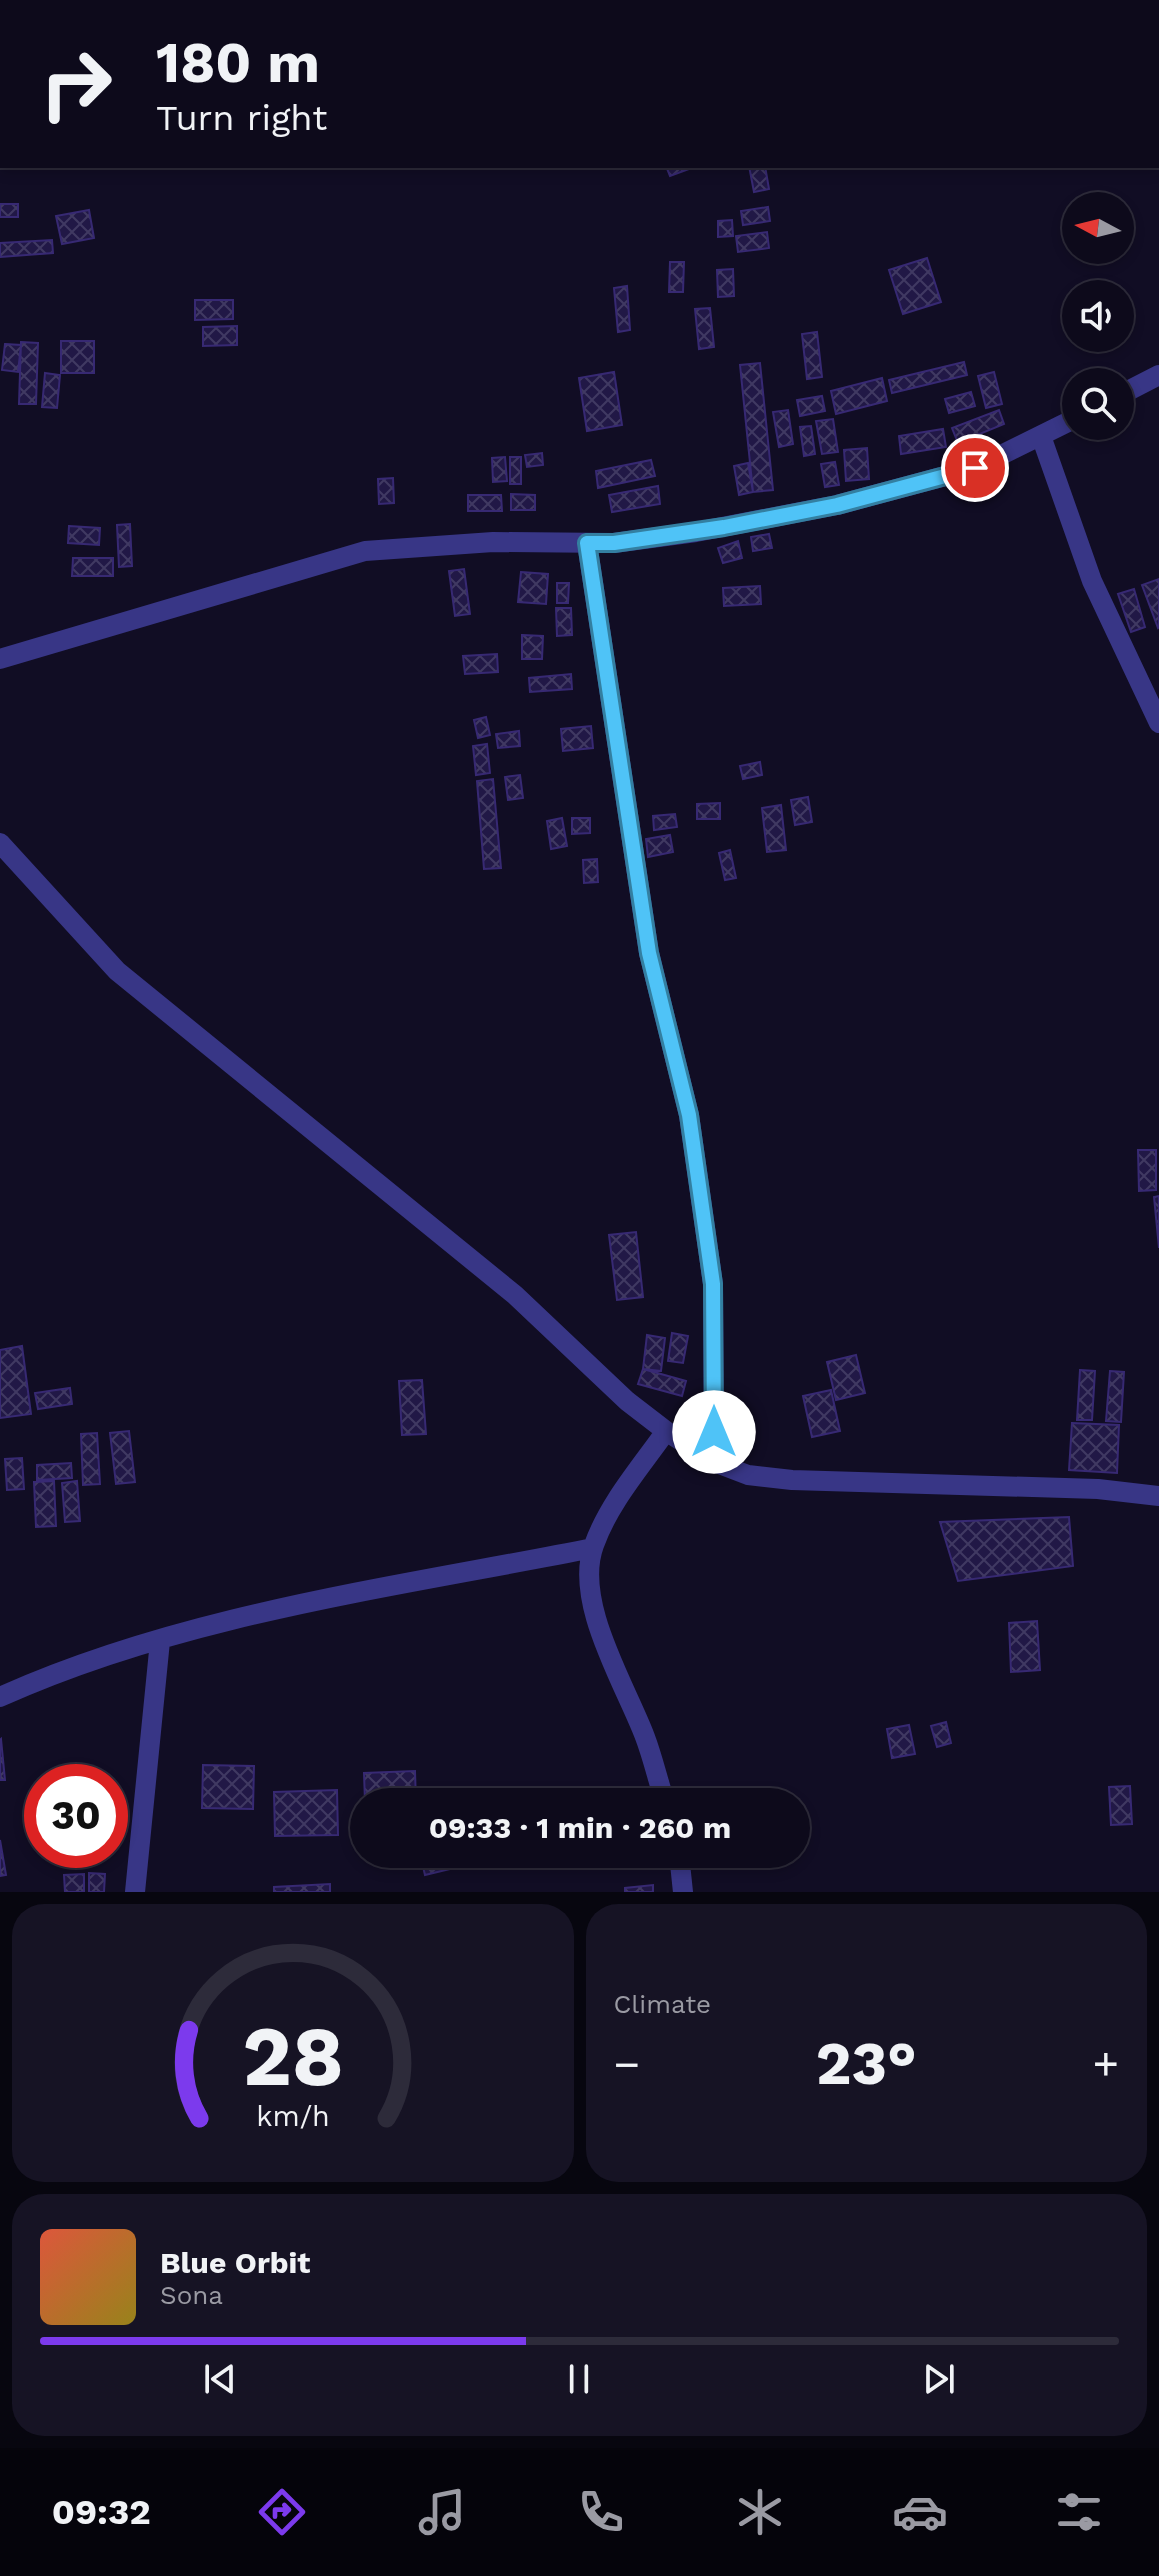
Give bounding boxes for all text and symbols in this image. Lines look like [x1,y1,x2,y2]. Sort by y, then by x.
text: 180 m [156,30,320,96]
icon: right [24,32,128,136]
text: Turn right [156,97,327,139]
north arrow [1062,192,1134,264]
map controls [1062,192,1134,440]
button: sound [1062,280,1134,352]
button: search [1062,368,1134,440]
pin [941,434,1009,502]
icon: arrive [953,446,997,490]
position arrow [672,1390,756,1474]
speed limit sign: 30 [24,1764,128,1868]
text: 09:33 · 1 min · 260 m [429,1810,731,1845]
text: Climate [614,1989,711,2019]
text: 28 [242,2008,344,2105]
text: 23° [816,2028,917,2099]
text: − [614,2038,640,2090]
text: + [1092,2038,1119,2090]
text: km/h [256,2099,330,2133]
text: Blue Orbit [160,2245,310,2280]
text: Sona [160,2280,223,2310]
icon: previous [198,2357,242,2401]
icon: pause [557,2357,601,2401]
icon: next [917,2357,961,2401]
icon: directions [254,2484,310,2540]
icon: music [414,2484,470,2540]
icon: phone [573,2484,629,2540]
icon: climate [732,2484,788,2540]
icon: car [892,2484,948,2540]
icon: filters [1051,2484,1107,2540]
text: 09:32 [52,2491,151,2533]

